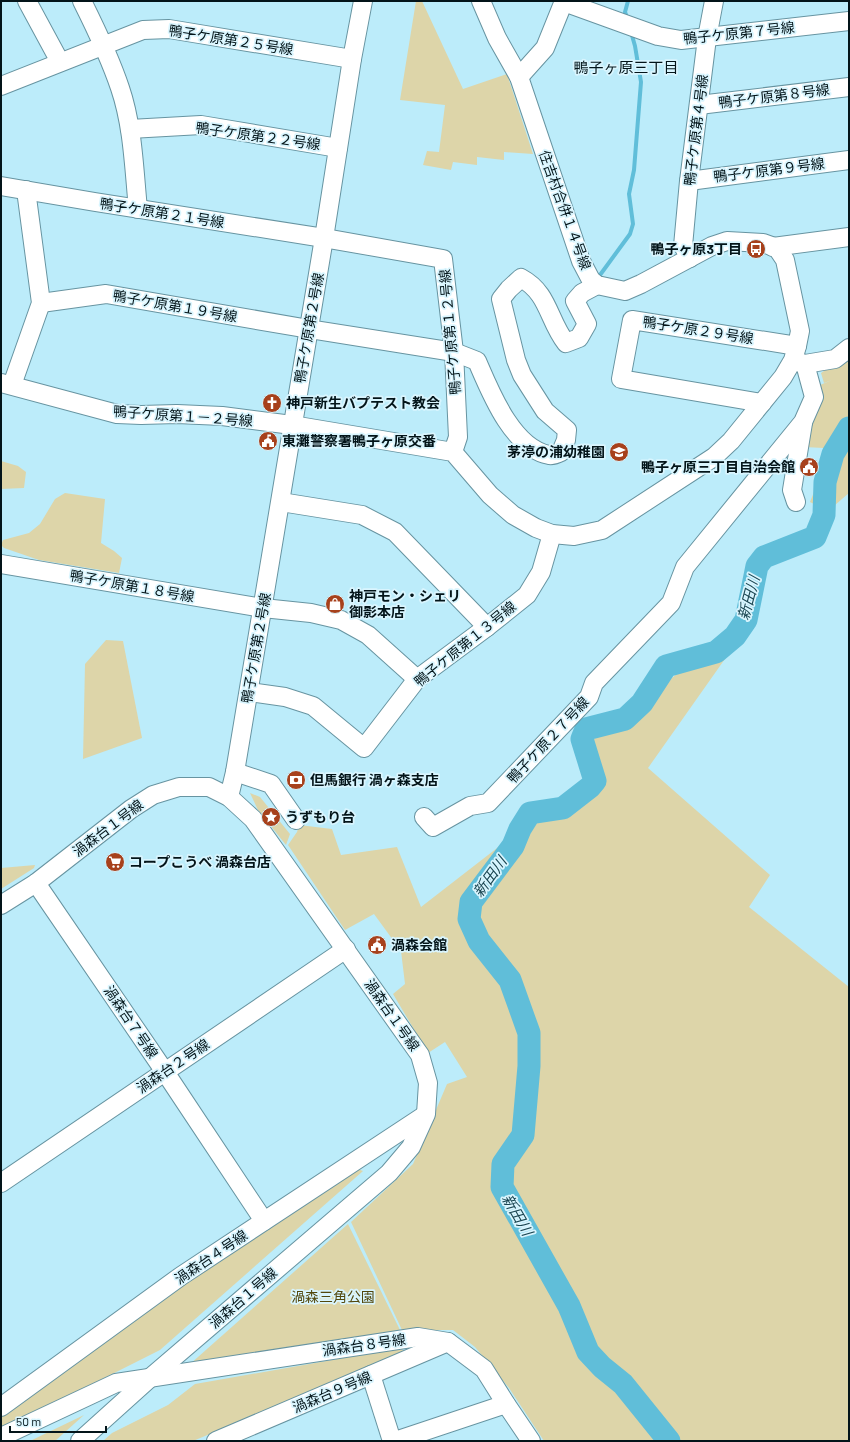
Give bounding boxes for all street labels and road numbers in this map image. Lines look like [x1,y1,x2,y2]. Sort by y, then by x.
street label: 鴨子ケ原第７号線 [682,18,796,47]
street label: 鴨子ケ原第２５号線 [168,21,295,58]
street label: 鴨子ケ原第４号線 [680,73,711,187]
street label: 鴨子ケ原第８号線 [717,80,831,111]
street label: 鴨子ケ原第２２号線 [194,118,322,153]
street label: 住吉村合併１４号線 [536,148,595,272]
street label: 鴨子ケ原第９号線 [712,154,826,185]
street label: 鴨子ケ原第２１号線 [99,194,226,231]
street label: 鴨子ケ原第１２号線 [436,269,463,396]
street label: 鴨子ケ原第２号線 [290,271,327,385]
street label: 鴨子ケ原第１９号線 [112,286,239,325]
street label: 鴨子ケ原２９号線 [641,312,755,347]
street label: 鴨子ケ原第１－２号線 [113,402,253,429]
street label: 鴨子ケ原第１８号線 [69,566,196,605]
street label: 鴨子ケ原第２号線 [237,591,274,705]
street label: 鴨子ケ原第１３号線 [410,597,519,690]
street label: 鴨子ケ原２７号線 [503,693,592,786]
street label: 渦森台１号線 [69,796,146,860]
street label: 渦森台１号線 [361,975,423,1054]
street label: 渦森台７号線 [101,982,162,1061]
street label: 渦森台２号線 [133,1035,212,1096]
street label: 渦森台４号線 [171,1226,250,1287]
street label: 渦森台１号線 [205,1264,280,1332]
street label: 渦森台８号線 [321,1330,407,1359]
street label: 渦森台９号線 [290,1367,374,1416]

